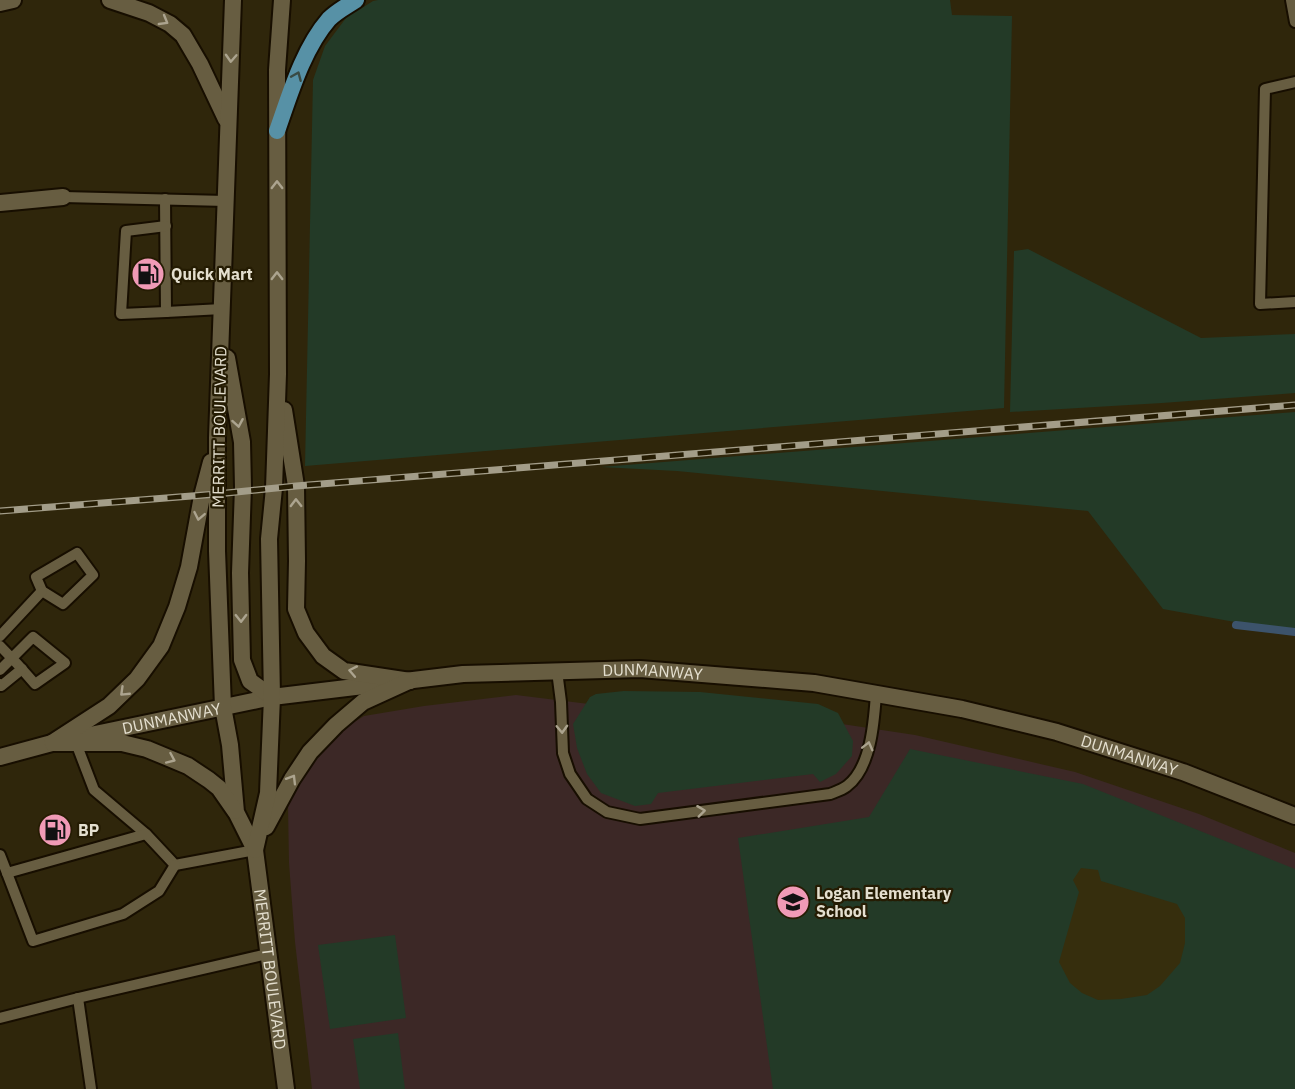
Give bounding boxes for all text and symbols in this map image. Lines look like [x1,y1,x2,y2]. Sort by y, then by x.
one-way arrow [158,14,168,25]
one-way arrow [224,54,237,63]
one-way arrow [290,71,302,82]
one-way arrow [271,181,283,190]
fuel station icon: Quick Mart [130,256,166,292]
place label: Quick Mart [171,264,253,284]
one-way arrow [271,272,283,281]
street label: MERRITT BOULEVARD [208,346,230,508]
one-way arrow [232,418,244,428]
one-way arrow [290,498,303,507]
one-way arrow [193,510,206,520]
one-way arrow [235,613,248,622]
street label: DUNMANWAY [602,659,704,684]
one-way arrow [348,665,358,678]
one-way arrow [121,684,132,695]
street label: DUNMANWAY [120,698,223,738]
one-way arrow [555,725,568,734]
street label: DUNMANWAY [1078,730,1181,780]
one-way arrow [861,741,874,751]
one-way arrow [165,752,176,764]
one-way arrow [285,775,297,785]
one-way arrow [697,805,706,817]
fuel station icon: BP [37,812,73,848]
place label: BP [78,820,99,840]
place label: Logan Elementary School [816,883,952,921]
school or university icon: Logan Elementary School [775,884,811,920]
street label: MERRITT BOULEVARD [250,888,291,1051]

